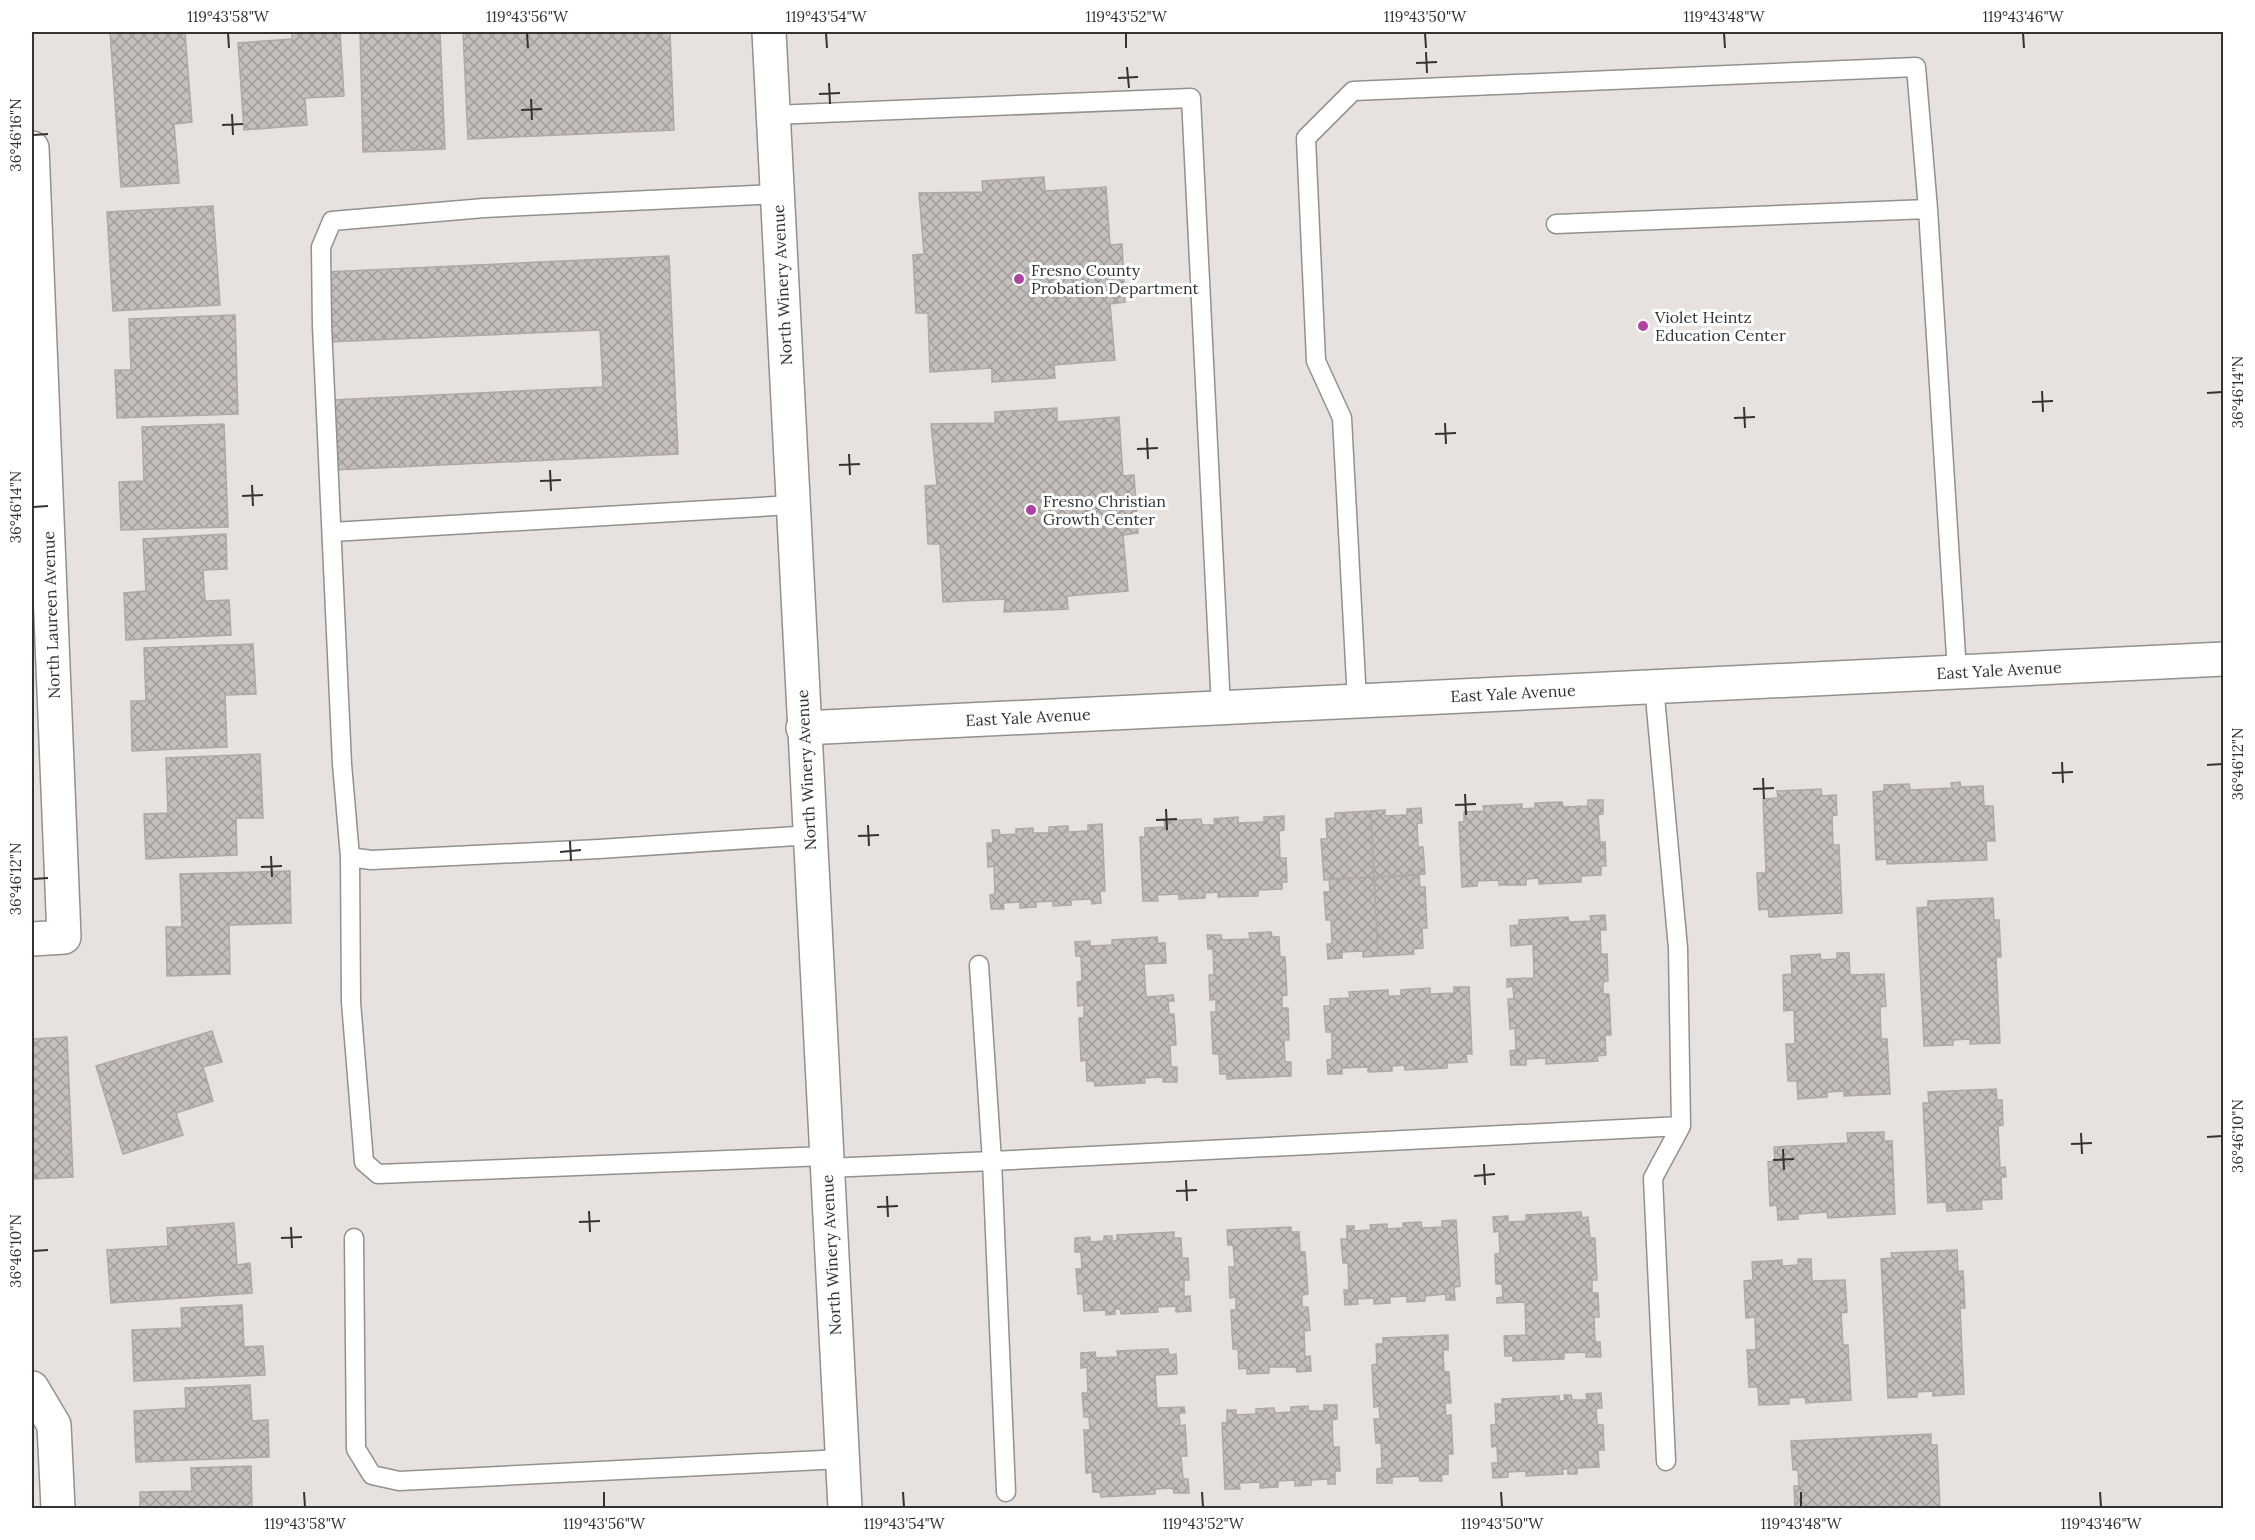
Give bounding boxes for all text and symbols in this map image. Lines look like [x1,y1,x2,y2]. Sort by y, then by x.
text: 119°43'58"W [187,7,270,26]
text: 119°43'56"W [486,7,569,26]
text: 119°43'54"W [785,7,868,26]
text: 119°43'52"W [1085,7,1168,26]
text: 119°43'50"W [1384,7,1467,26]
text: 119°43'48"W [1684,7,1765,26]
text: 119°43'46"W [1982,7,2065,26]
text: 36°46'16"N [6,98,25,172]
street label: North Winery Avenue [768,204,796,366]
place label: Fresno County Probation Department [1031,260,1199,298]
marker: Fresno County Probation Department [1012,272,1026,286]
place label: Violet Heintz Education Center [1654,307,1786,345]
marker: Violet Heintz Education Center [1636,319,1650,333]
text: 36°46'14"N [2228,356,2247,428]
text: 36°46'14"N [6,471,25,543]
place label: Fresno Christian Growth Center [1043,491,1166,529]
marker: Fresno Christian Growth Center [1024,503,1038,517]
street label: North Laureen Avenue [38,530,64,699]
street label: East Yale Avenue [1936,657,2062,683]
street label: East Yale Avenue [1450,680,1576,706]
street label: North Winery Avenue [792,689,820,851]
street label: East Yale Avenue [965,704,1091,730]
text: 36°46'12"N [2228,728,2247,800]
text: 36°46'12"N [6,843,25,915]
text: 36°46'10"N [2228,1099,2247,1173]
street label: North Winery Avenue [817,1174,845,1336]
text: 36°46'10"N [6,1214,25,1288]
text: 119°43'58"W [264,1514,347,1533]
text: 119°43'56"W [563,1514,646,1533]
text: 119°43'54"W [863,1514,946,1533]
text: 119°43'52"W [1162,1514,1245,1533]
text: 119°43'50"W [1461,1514,1544,1533]
text: 119°43'48"W [1761,1514,1842,1533]
text: 119°43'46"W [2060,1514,2143,1533]

